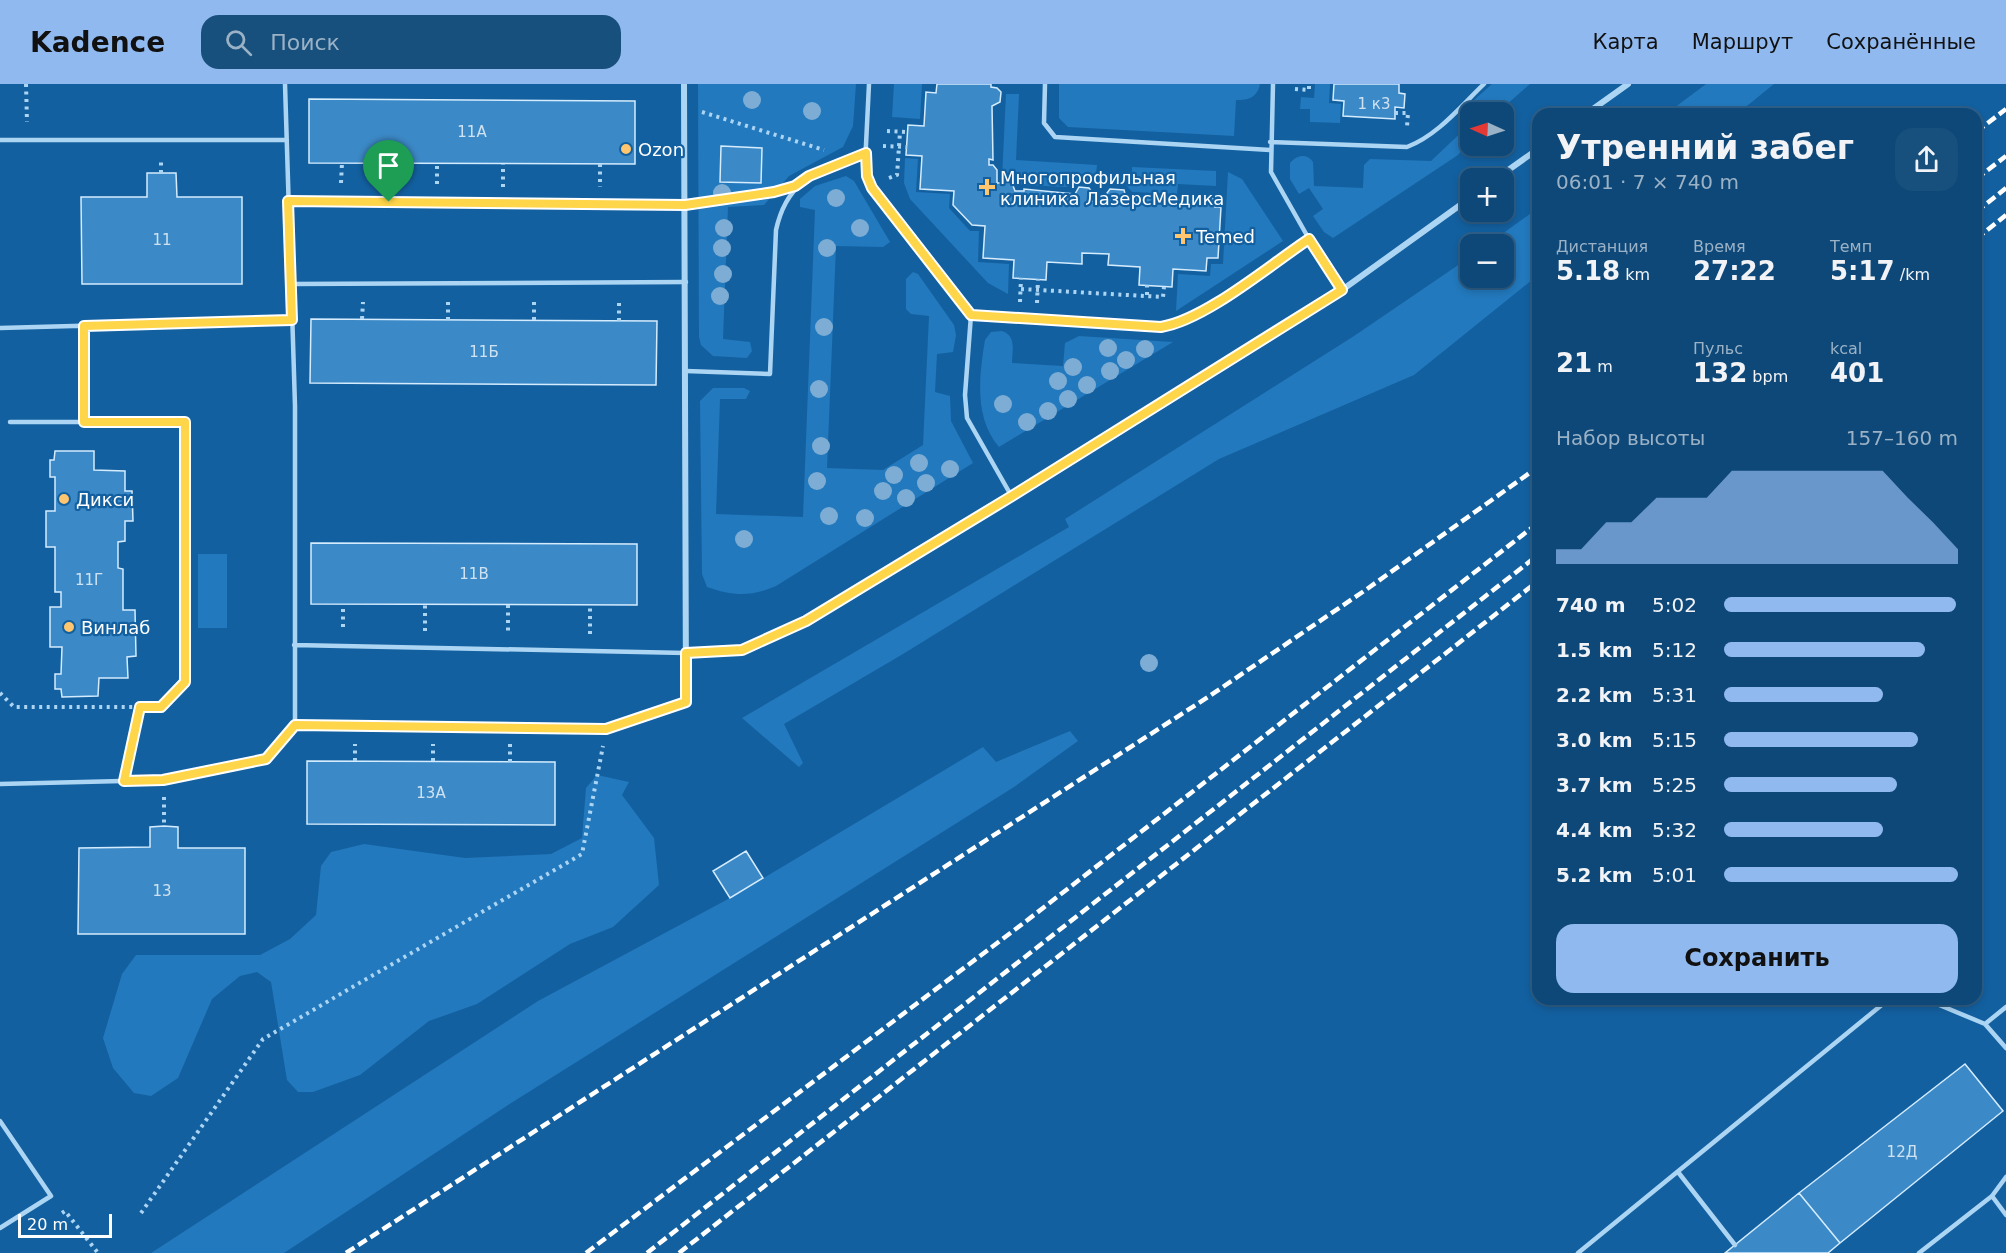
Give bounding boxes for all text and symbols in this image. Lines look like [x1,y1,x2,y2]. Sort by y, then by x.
search box [201,15,621,69]
text: Kadence [30,26,165,59]
icon: search [222,26,255,59]
text: Поиск [270,30,340,55]
text: Карта [1593,30,1659,54]
text: Маршрут [1692,30,1793,54]
text: Сохранённые [1826,30,1976,54]
house number: 1 к3 [1358,95,1390,113]
north arrow [1460,102,1514,156]
map controls [1460,102,1514,288]
house number: 11А [457,123,487,141]
text: Утренний забег [1556,128,1854,167]
button: share [1895,128,1958,191]
place label: Ozon [638,139,684,160]
pin [363,140,414,202]
marker: Ozon [619,142,633,156]
icon: arrive [372,149,405,182]
place label: Многопрофильная клиника ЛазерсМедика [1000,167,1224,209]
button: + [1460,168,1514,222]
text: 06:01 · 7 × 740 m [1556,170,1739,194]
marker: Многопрофильная клиника ЛазерсМедика [978,178,996,196]
place label: Temed [1195,226,1255,247]
marker: Temed [1174,227,1192,245]
house number: 11 [152,231,172,249]
button: − [1460,234,1514,288]
text: Дистанция [1556,237,1648,256]
text: Время [1693,237,1746,256]
text: Темп [1830,237,1872,256]
text: 5.18 [1556,256,1620,286]
text: 27:22 [1693,256,1776,286]
text: 5:17 [1830,256,1895,286]
text: km [1620,265,1650,284]
text: /km [1895,265,1930,284]
text: Пульс [1693,339,1743,358]
text: kcal [1830,339,1862,358]
house number: 11Б [469,343,499,361]
text: 21 [1556,348,1592,378]
text: m [1592,357,1613,376]
text: 132 [1693,358,1747,388]
text: 401 [1830,358,1884,388]
text: bpm [1747,367,1788,386]
text: Набор высоты [1556,426,1705,450]
text: 157–160 m [1846,426,1958,450]
place label: Дикси [76,489,134,510]
marker: Дикси [57,492,71,506]
house number: 11В [459,565,489,583]
house number: 11Г [75,571,103,589]
text: 740 m [1556,593,1626,617]
text: 5:02 [1652,593,1697,617]
place label: Винлаб [81,617,150,638]
marker: Винлаб [62,620,76,634]
text: 1.5 km [1556,638,1633,662]
text: 5:12 [1652,638,1697,662]
text: 2.2 km [1556,683,1633,707]
text: 5:31 [1652,683,1697,707]
text: 3.0 km [1556,728,1633,752]
text: 5:15 [1652,728,1697,752]
text: 3.7 km [1556,773,1633,797]
text: 5:25 [1652,773,1697,797]
house number: 13А [416,784,446,802]
text: 4.4 km [1556,818,1633,842]
text: 5:32 [1652,818,1697,842]
text: 5.2 km [1556,863,1633,887]
text: 5:01 [1652,863,1697,887]
house number: 13 [152,882,172,900]
button: Сохранить [1556,924,1958,993]
house number: 12Д [1887,1143,1917,1161]
scale bar [18,1211,112,1238]
text: 20 m [27,1215,68,1234]

